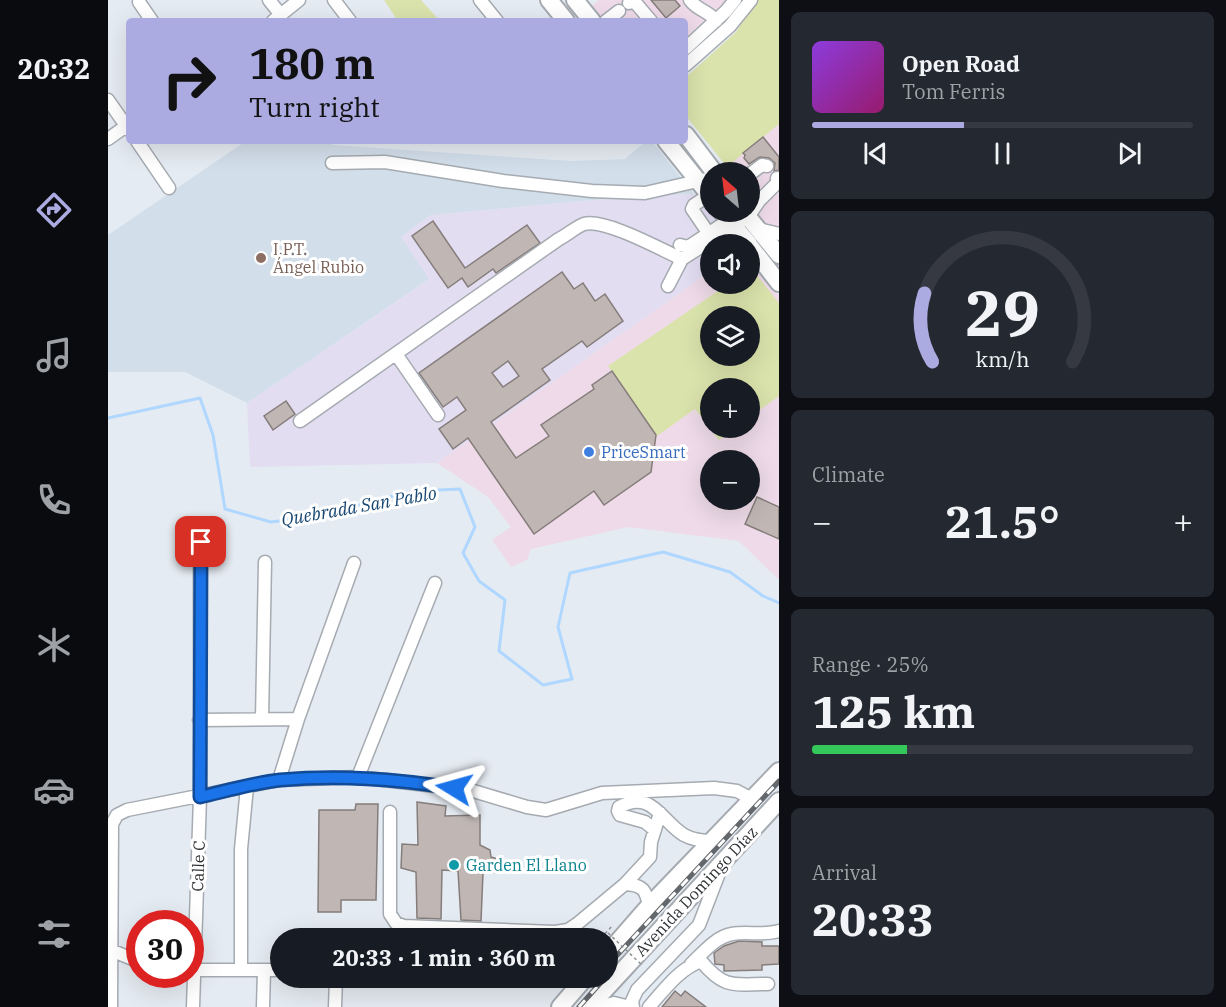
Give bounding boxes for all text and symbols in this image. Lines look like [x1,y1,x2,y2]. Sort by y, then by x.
text: 180 m [249,36,375,91]
icon: right [150,42,228,120]
text: Open Road [902,49,1020,78]
text: 20:32 [18,51,90,86]
text: Tom Ferris [902,78,1005,105]
text: Turn right [249,89,380,124]
icon: previous [859,137,892,170]
icon: pause [986,137,1019,170]
icon: next [1113,137,1146,170]
north arrow [700,162,760,222]
map controls [700,162,760,510]
icon: directions [33,189,75,231]
button: sound [700,234,760,294]
place label: I.P.T. Ángel Rubio [273,239,364,277]
marker: I.P.T. Ángel Rubio [254,251,268,265]
text: 29 [965,272,1040,353]
button: layers [700,306,760,366]
icon: music [33,334,75,376]
text: km/h [975,345,1030,373]
button: + [700,378,760,438]
place label: PriceSmart [601,442,686,462]
marker: PriceSmart [582,445,596,459]
button: − [700,450,760,510]
text: Climate [812,461,885,488]
icon: phone [33,479,75,521]
water label: Quebrada San Pablo [279,481,439,531]
text: 21.5° [945,492,1060,550]
text: − [812,500,832,543]
text: + [1173,500,1193,543]
pin [175,516,226,567]
icon: arrive [184,525,217,558]
icon: climate [33,624,75,666]
text: Range · 25% [812,651,929,678]
text: 125 km [812,682,975,740]
position arrow [422,756,486,820]
icon: car [33,769,75,811]
street label: Avenida Domingo Díaz [631,822,761,960]
street label: Calle C [187,840,209,892]
place label: Garden El Llano [466,855,587,875]
marker: Garden El Llano [447,858,461,872]
text: Arrival [812,859,877,886]
text: 20:33 [812,890,934,948]
speed limit sign: 30 [126,910,204,988]
icon: filters [33,913,75,955]
text: 20:33 · 1 min · 360 m [332,943,556,972]

